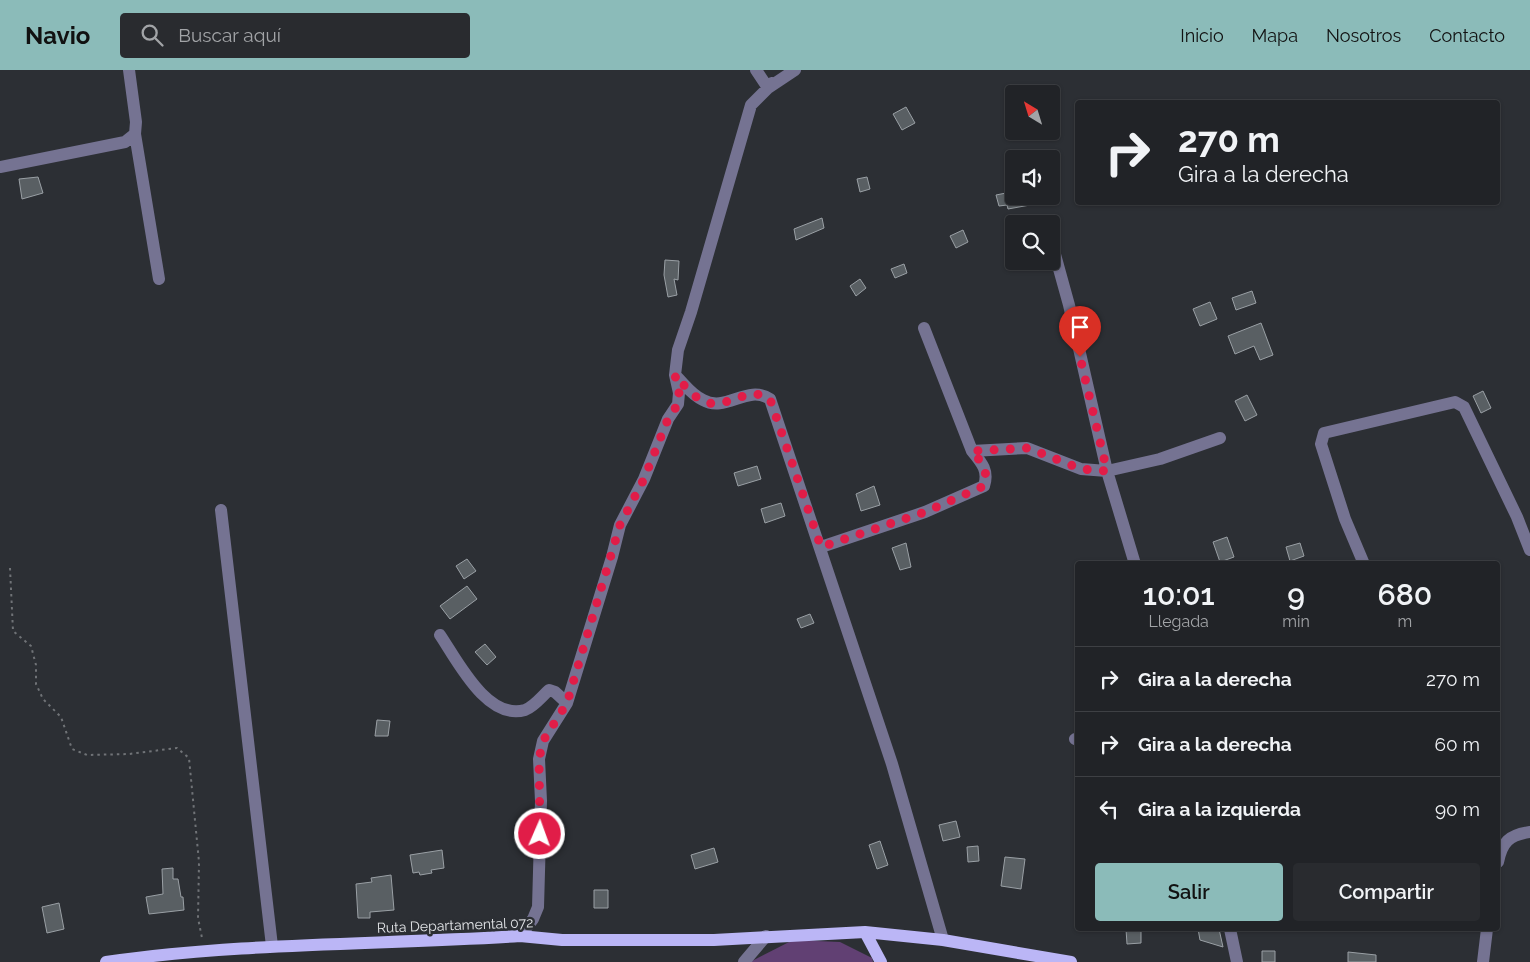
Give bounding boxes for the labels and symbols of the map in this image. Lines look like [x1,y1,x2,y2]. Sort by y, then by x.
north arrow [1005,85,1060,140]
pin [1059,306,1101,357]
position arrow [513,807,565,859]
street label: Ruta Departamental 072 [376,914,534,936]

